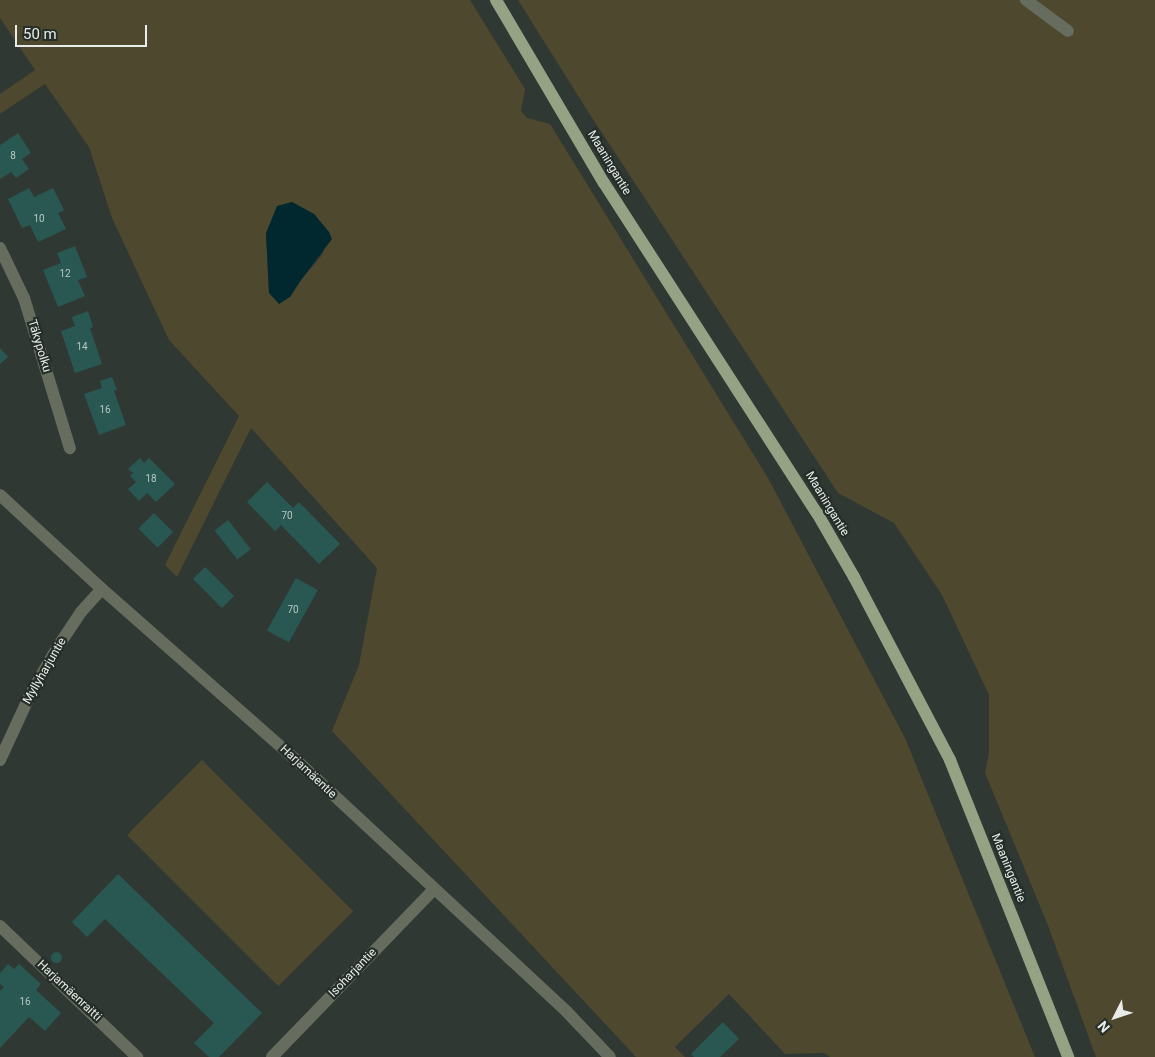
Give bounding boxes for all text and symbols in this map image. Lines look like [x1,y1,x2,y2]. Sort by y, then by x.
scale bar [18,15,150,47]
text: 50 m [23,25,57,43]
street label: Maaningantie [584,128,634,198]
house number: 8 [10,150,16,162]
house number: 10 [33,213,45,225]
house number: 12 [59,268,71,280]
street label: Täkypolku [24,318,54,374]
house number: 14 [76,341,88,353]
house number: 16 [99,404,111,416]
street label: Maaningantie [802,469,852,539]
house number: 18 [145,473,157,485]
house number: 70 [281,510,293,522]
house number: 70 [287,604,299,616]
street label: Myllyharjuntie [20,635,70,707]
street label: Harjamäentie [277,742,339,802]
street label: Maaningantie [988,832,1028,904]
street label: Isoharjantie [326,945,380,1001]
street label: Harjamäenraitti [34,958,104,1024]
north arrow [1090,992,1140,1042]
house number: 16 [19,996,31,1008]
text: N [1094,1018,1113,1036]

